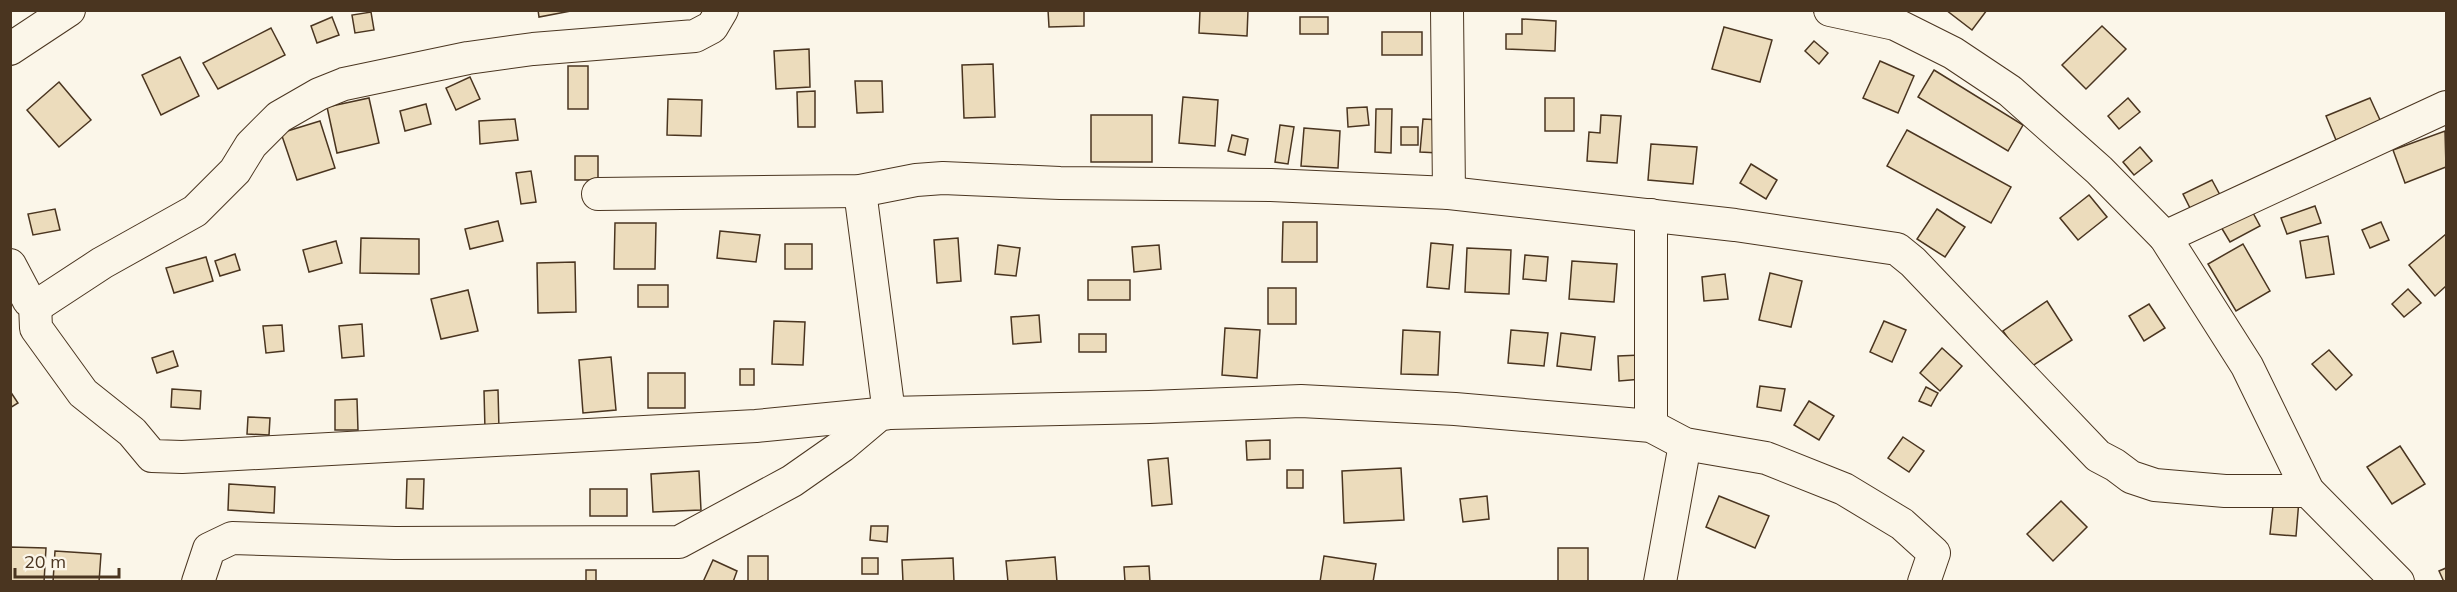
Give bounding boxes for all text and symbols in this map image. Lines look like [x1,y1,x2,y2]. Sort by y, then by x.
scale bar [15,541,118,579]
text: 20 m [24,550,66,573]

